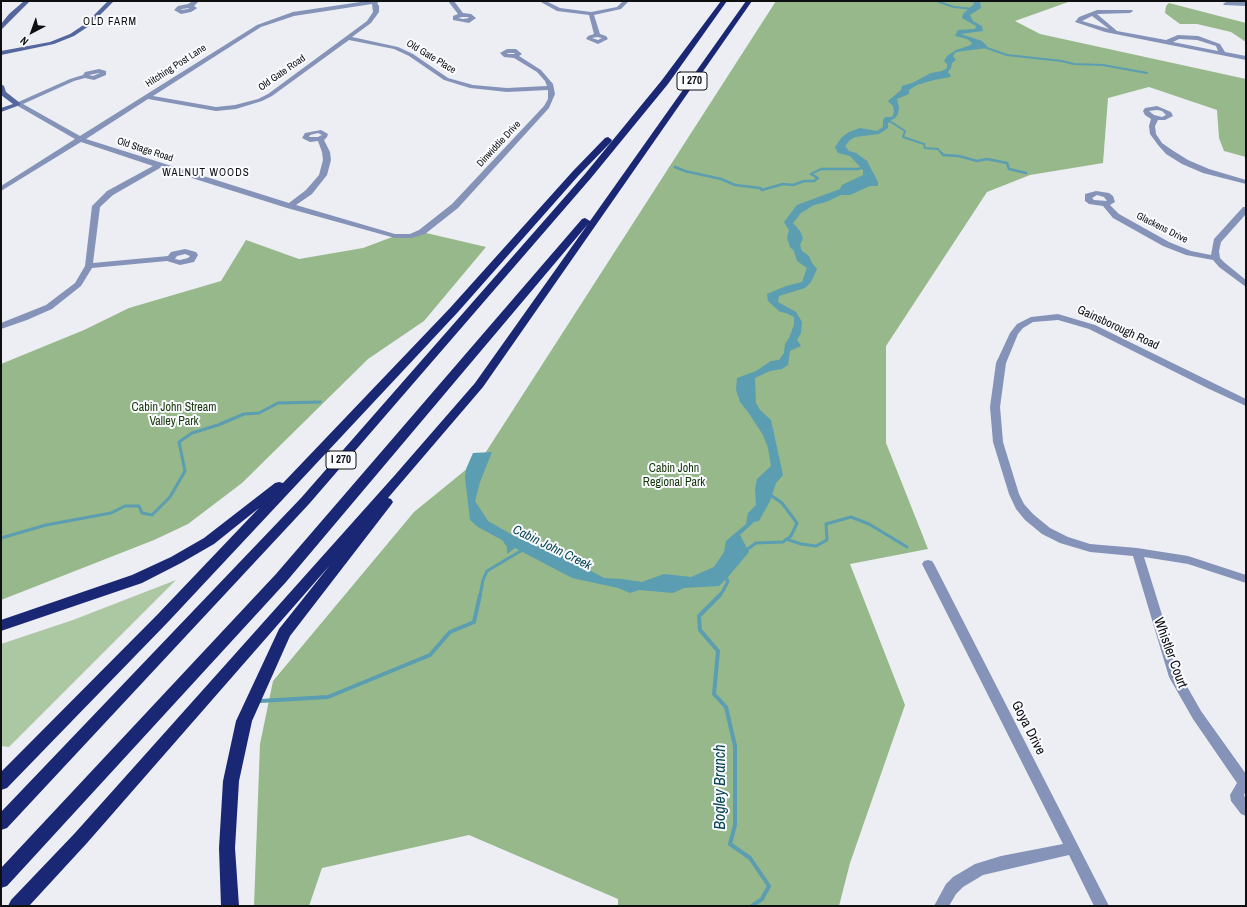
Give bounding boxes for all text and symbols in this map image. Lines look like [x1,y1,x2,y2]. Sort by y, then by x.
north arrow [12,12,52,52]
district label: OLD FARM [83,15,137,29]
text: N [17,34,31,48]
street label: Old Gate Place [404,38,458,76]
street label: Hitching Post Lane [143,42,209,90]
street label: Old Gate Road [256,52,308,94]
road number: I 270 [677,72,707,90]
street label: Dinwiddie Drive [475,118,523,170]
street label: Old Stage Road [115,135,175,165]
district label: WALNUT WOODS [162,166,250,180]
street label: Glackens Drive [1134,210,1190,246]
street label: Gainsborough Road [1075,303,1161,353]
park label: Cabin John Stream Valley Park [132,401,216,429]
road number: I 270 [326,451,356,469]
park label: Cabin John Regional Park [643,462,705,490]
water label: Cabin John Creek [510,522,594,574]
street label: Whistler Court [1150,616,1190,690]
street label: Goya Drive [1007,698,1049,758]
water label: Bogley Branch [711,744,731,830]

